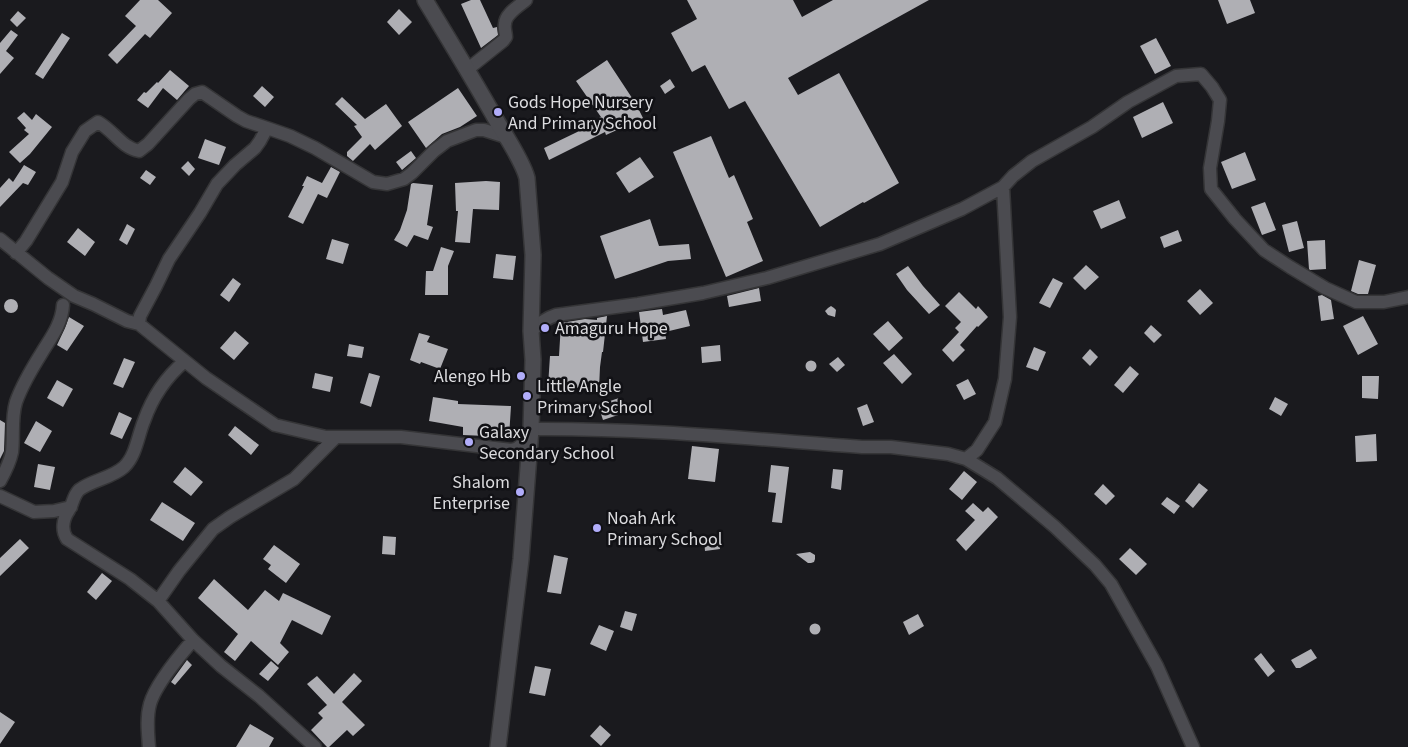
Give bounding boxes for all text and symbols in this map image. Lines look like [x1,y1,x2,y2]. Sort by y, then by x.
place label: Gods Hope Nursery And Primary School [508,90,657,136]
marker: Gods Hope Nursery And Primary School [492,106,504,118]
place label: Amaguru Hope [555,316,668,341]
marker: Amaguru Hope [539,322,551,334]
place label: Alengo Hb [434,364,511,389]
marker: Alengo Hb [515,370,527,382]
place label: Little Angle Primary School [537,374,652,420]
marker: Little Angle Primary School [521,390,533,402]
place label: Galaxy Secondary School [479,420,614,466]
marker: Galaxy Secondary School [463,436,475,448]
place label: Shalom Enterprise [433,470,510,516]
marker: Shalom Enterprise [514,486,526,498]
place label: Noah Ark Primary School [607,506,722,552]
marker: Noah Ark Primary School [591,522,603,534]

